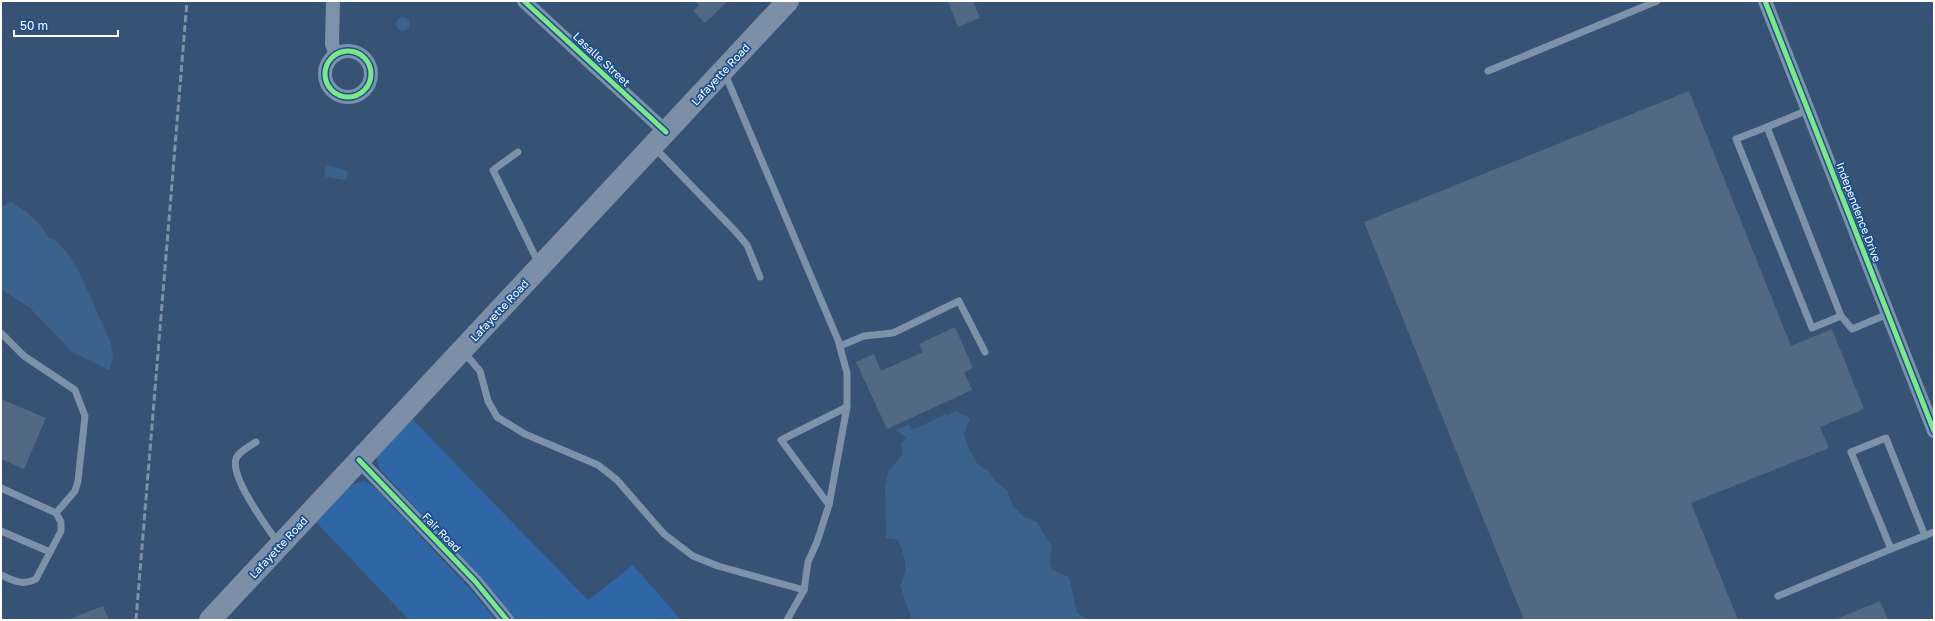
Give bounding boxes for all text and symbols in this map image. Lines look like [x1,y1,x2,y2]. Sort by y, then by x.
scale bar [14,12,118,38]
text: 50 m [20,18,48,33]
street label: Lasalle Street [571,29,633,89]
street label: Lafayette Road [688,41,752,107]
street label: Independence Drive [1834,160,1884,264]
street label: Lafayette Road [467,277,531,343]
street label: Fair Road [420,510,464,554]
street label: Lafayette Road [246,514,310,580]

